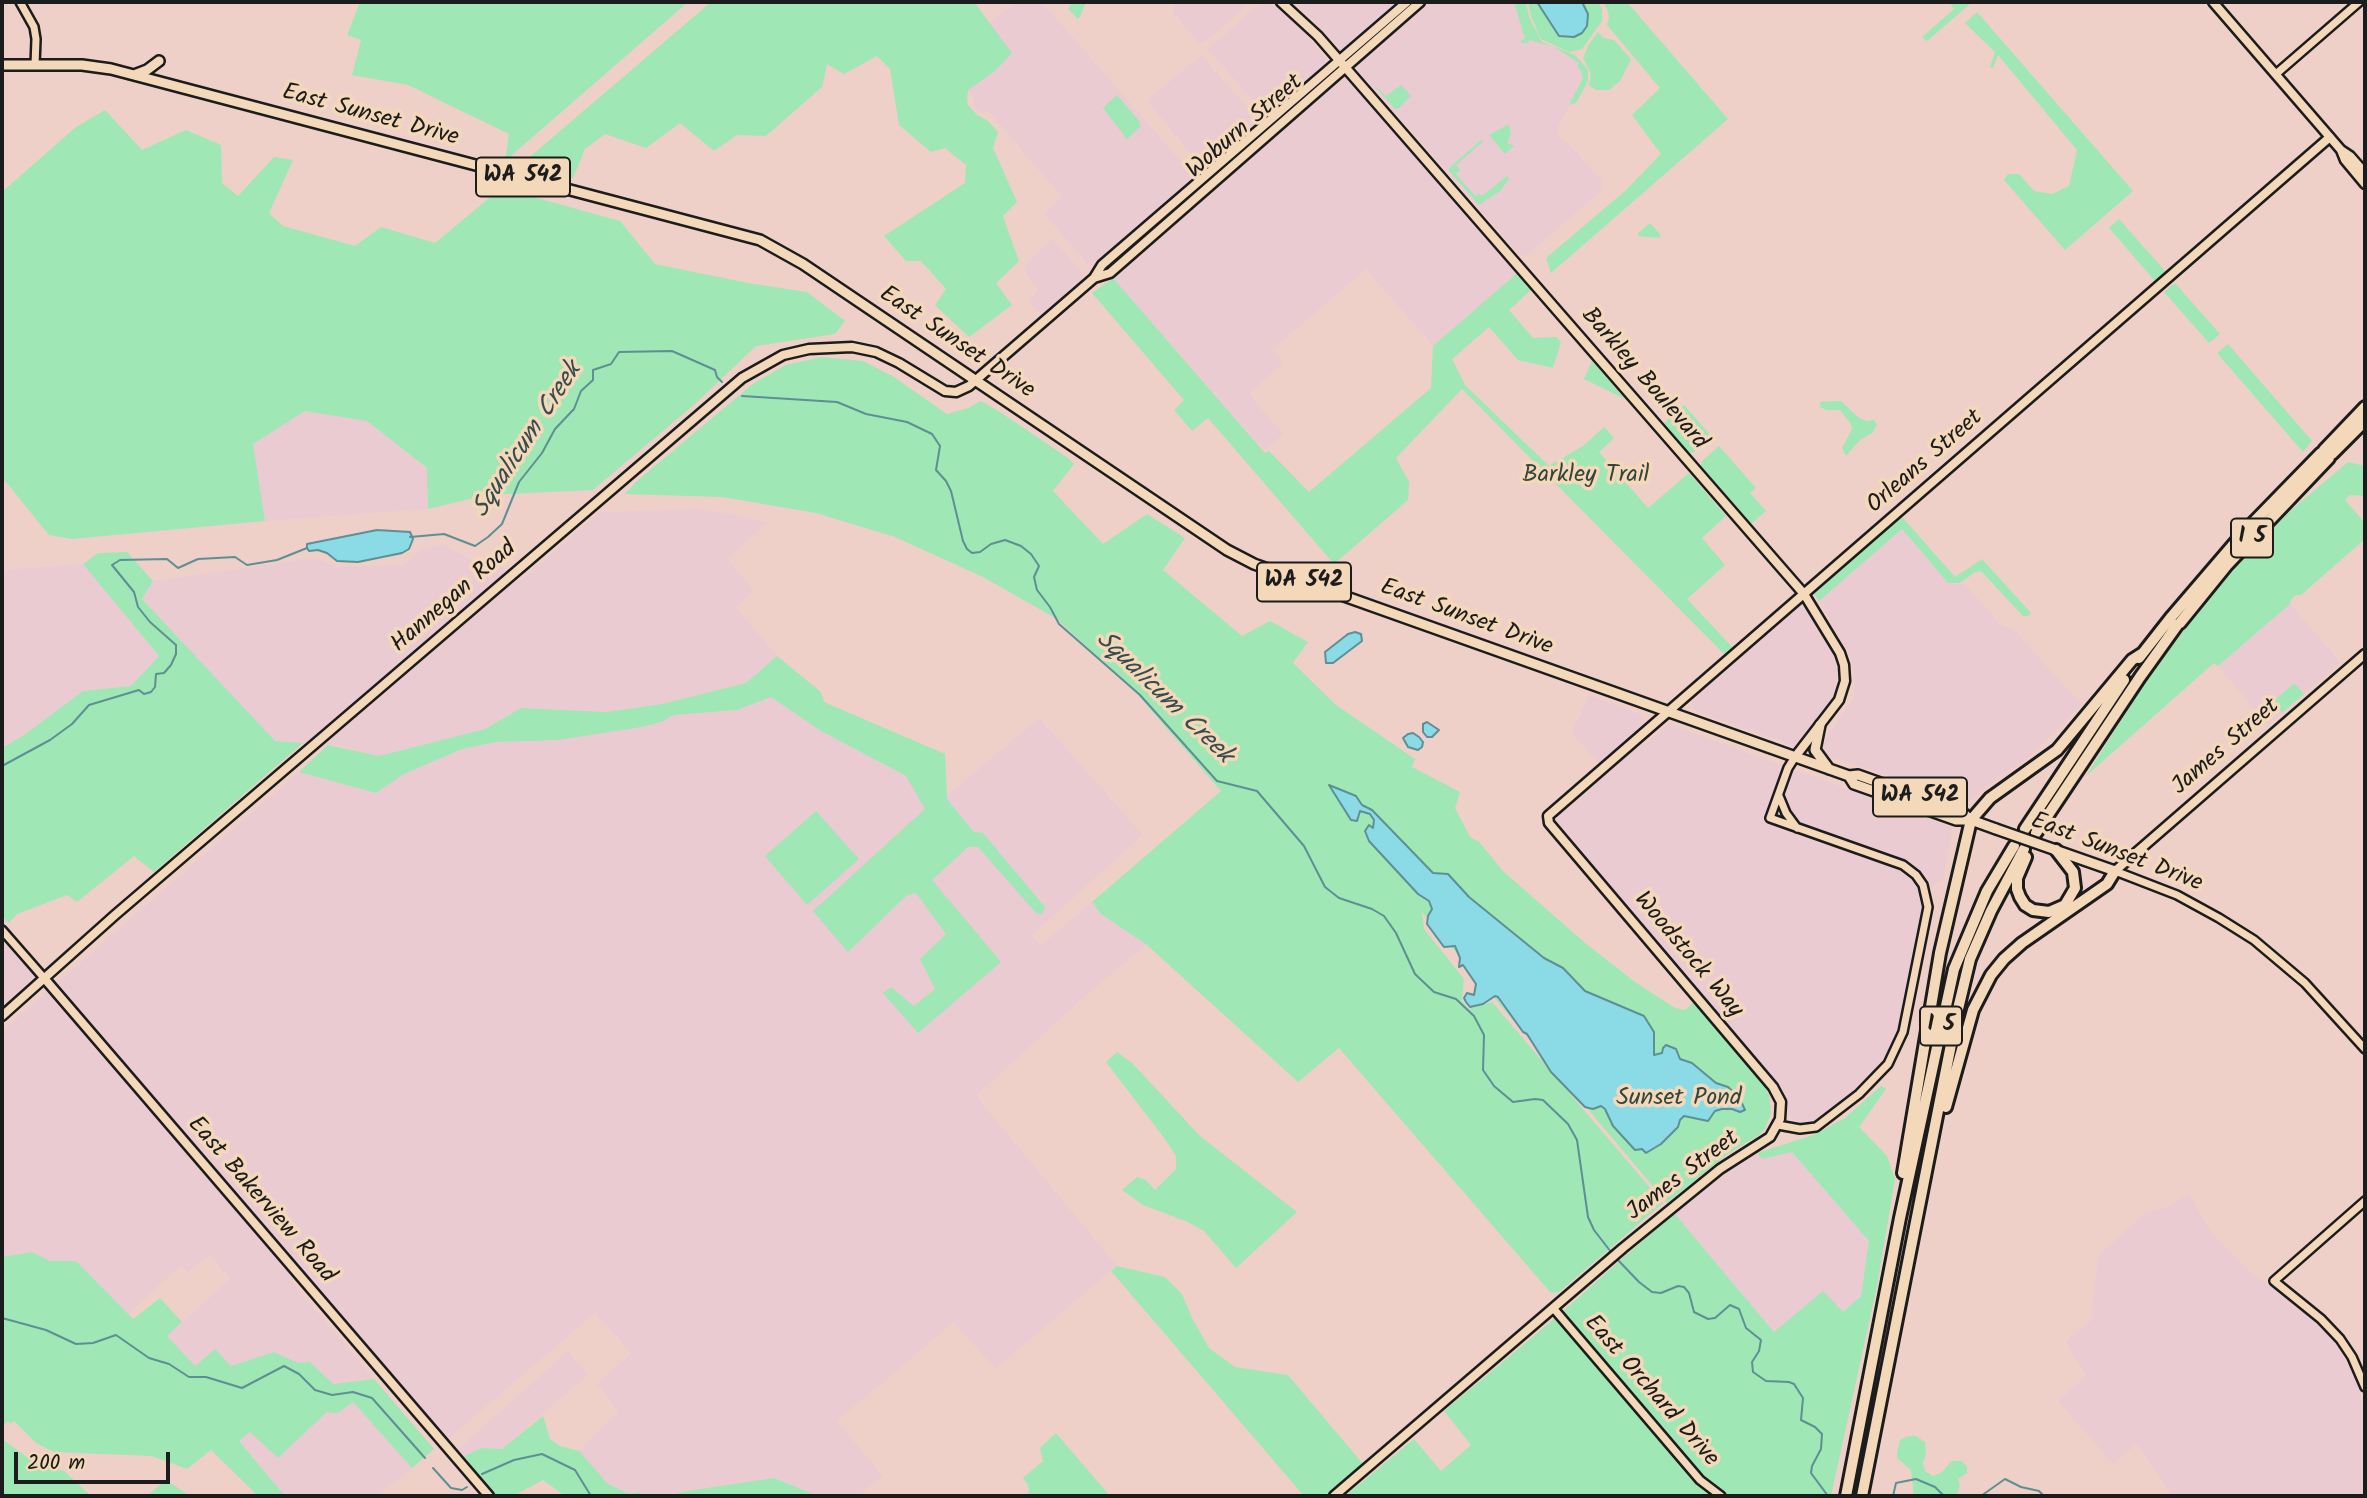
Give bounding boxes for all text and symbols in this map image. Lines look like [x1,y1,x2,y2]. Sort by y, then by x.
street label: Woburn Street [1182,70,1310,186]
street label: East Sunset Drive [279,80,461,154]
road number: WA 542 [476,158,570,196]
street label: East Sunset Drive [873,281,1039,407]
street label: Barkley Boulevard [1573,303,1713,457]
water label: Squalicum Creek [467,358,591,524]
street label: Orleans Street [1862,405,1990,521]
park label: Barkley Trail [1523,463,1649,491]
road number: I 5 [2231,518,2273,558]
street label: Hannegan Road [386,536,524,660]
road number: WA 542 [1257,562,1351,602]
street label: East Sunset Drive [1376,574,1556,664]
water label: Squalicum Creek [1088,626,1238,772]
street label: James Street [2167,693,2287,803]
road number: WA 542 [1873,778,1967,817]
street label: East Sunset Drive [2026,808,2206,900]
street label: Woodstock Way [1626,887,1748,1025]
road number: I 5 [1920,1007,1962,1046]
park label: Sunset Pond [1616,1086,1742,1114]
street label: East Bakerview Road [180,1112,340,1290]
street label: James Street [1622,1125,1746,1229]
street label: East Orchard Drive [1576,1310,1724,1474]
scale bar [18,1438,173,1482]
text: 200 m [27,1447,85,1480]

